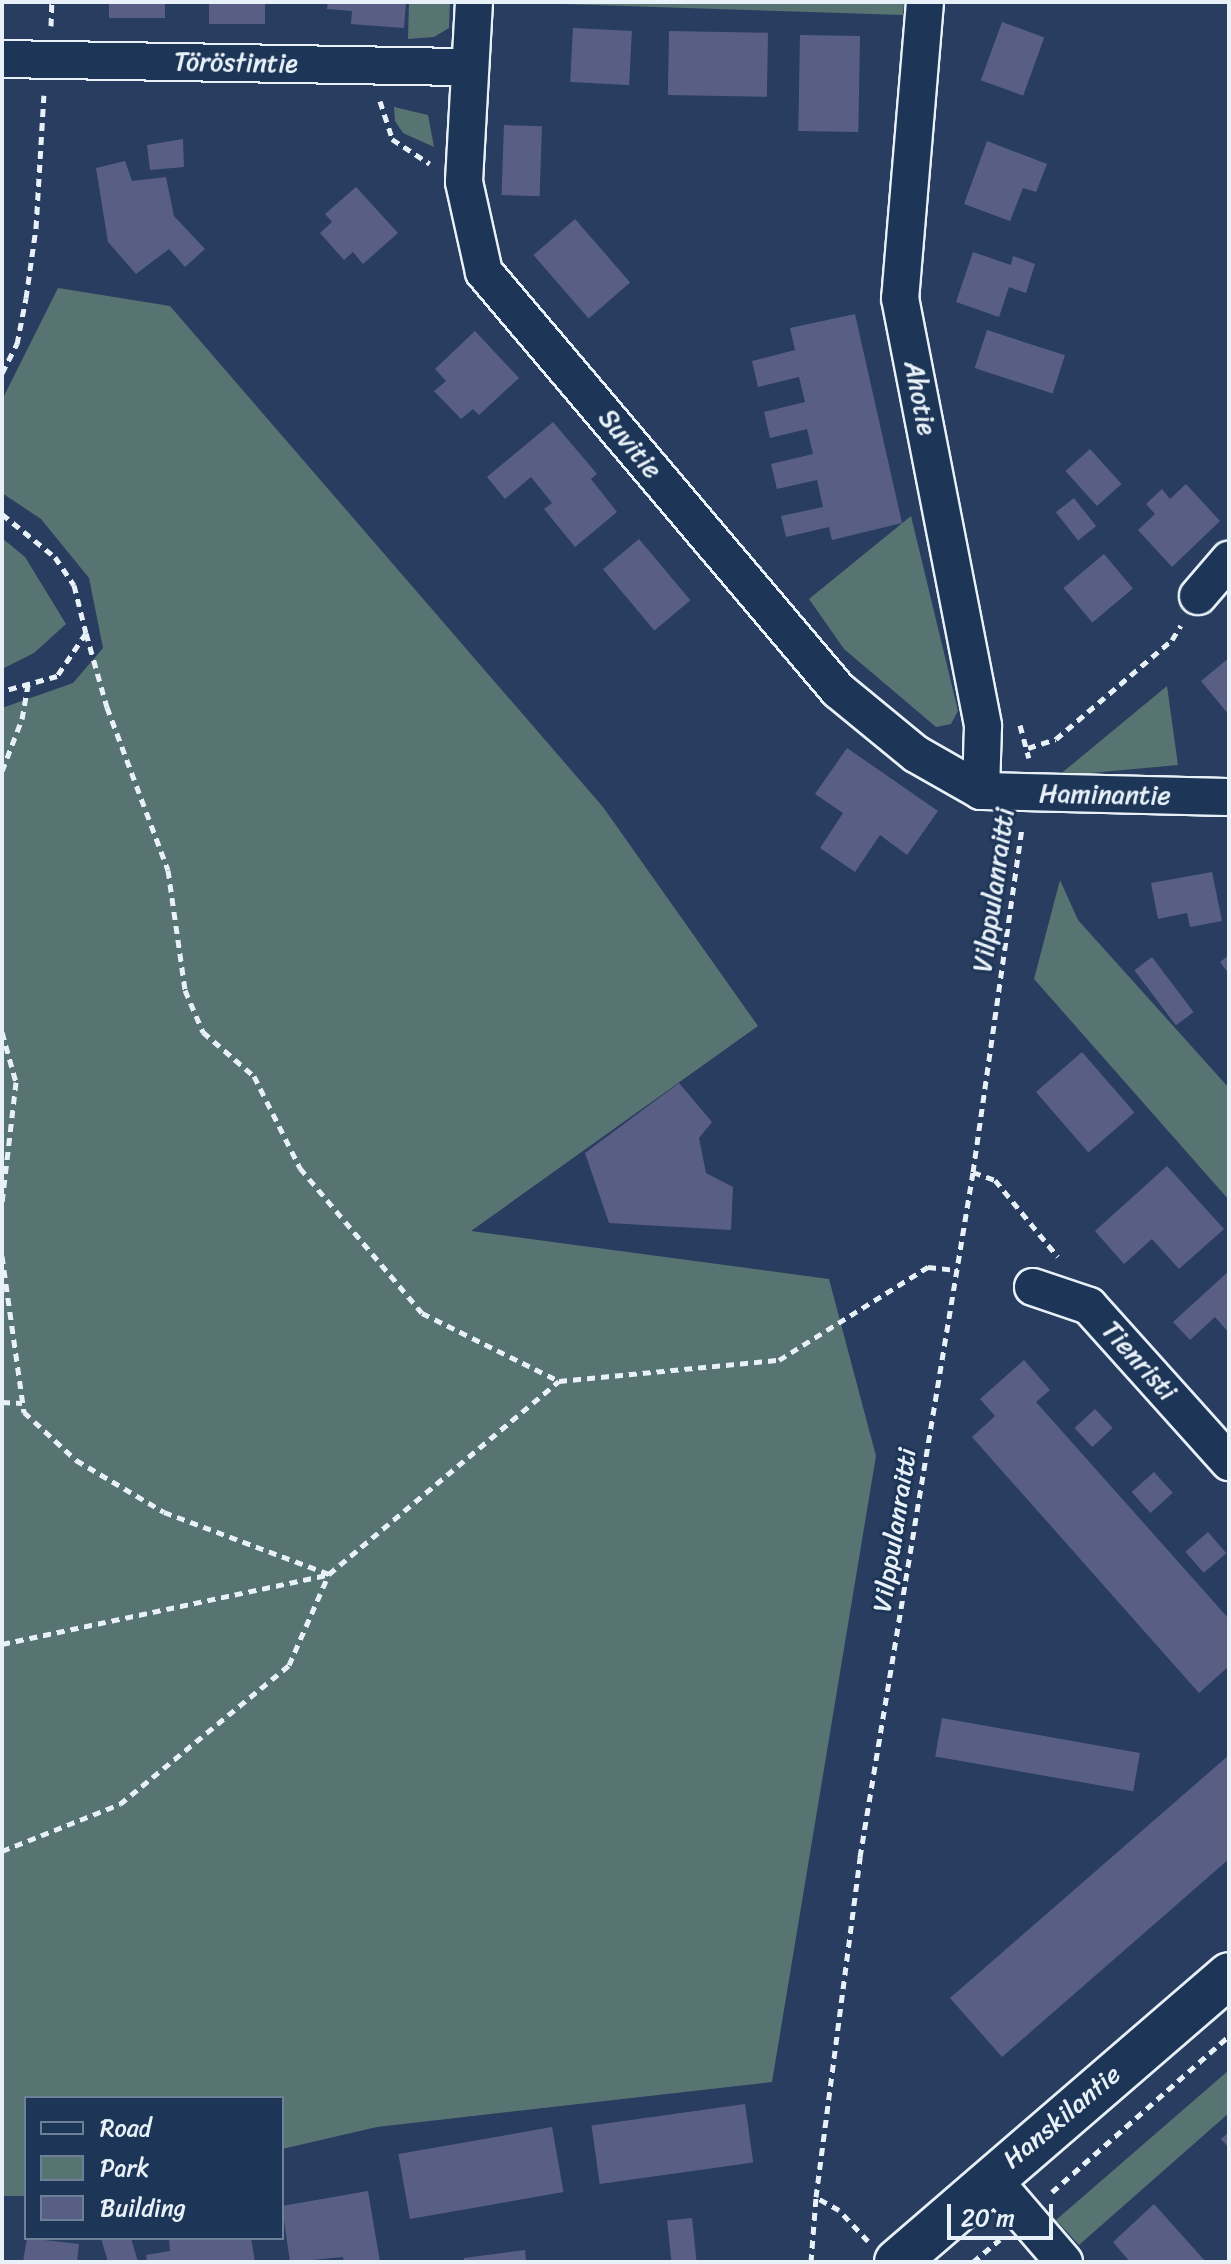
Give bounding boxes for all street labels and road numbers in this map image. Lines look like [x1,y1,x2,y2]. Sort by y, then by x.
street label: Töröstintie [174,46,298,80]
street label: Ahotie [898,358,942,438]
street label: Suvitie [592,403,668,485]
street label: Haminantie [1039,778,1171,812]
street label: Vilppulanraitti [967,806,1021,974]
street label: Tienristi [1095,1315,1183,1407]
street label: Vilppulanraitti [867,1446,923,1614]
street label: Hanskilantie [997,2059,1127,2175]

